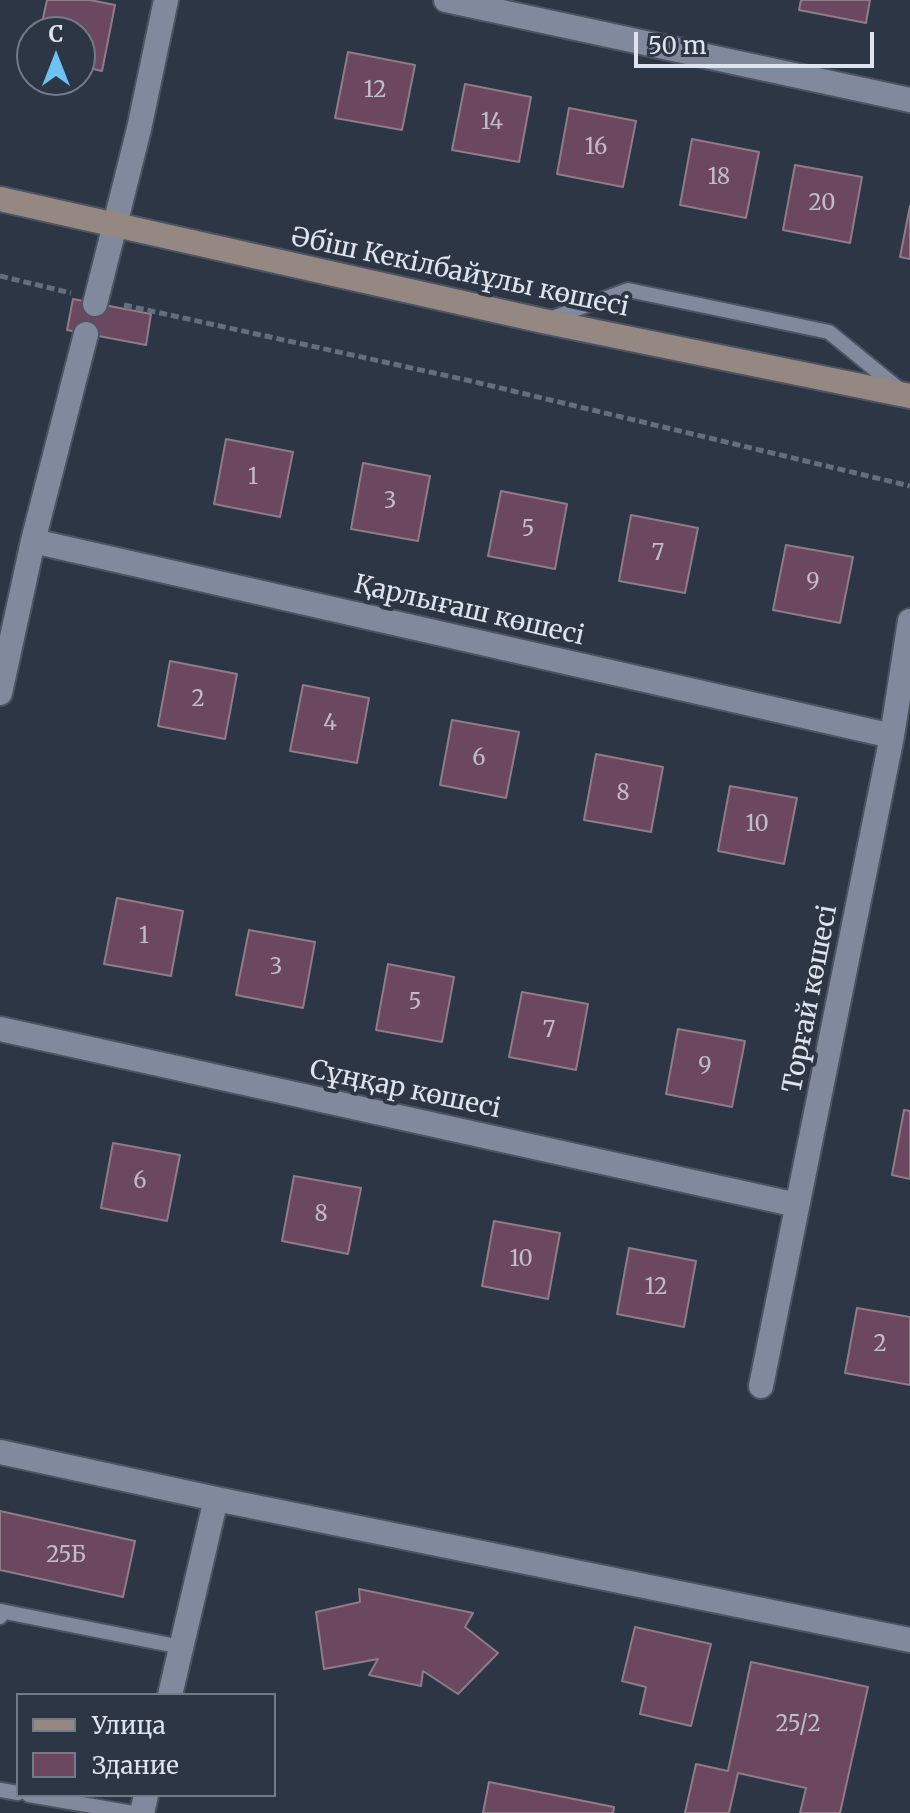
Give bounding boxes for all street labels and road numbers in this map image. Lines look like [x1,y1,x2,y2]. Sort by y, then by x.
street label: Әбіш Кекілбайұлы көшесі [288,222,632,324]
street label: Қарлығаш көшесі [351,569,587,653]
street label: Торғай көшесі [778,902,844,1096]
street label: Сұңқар көшесі [307,1055,503,1125]

